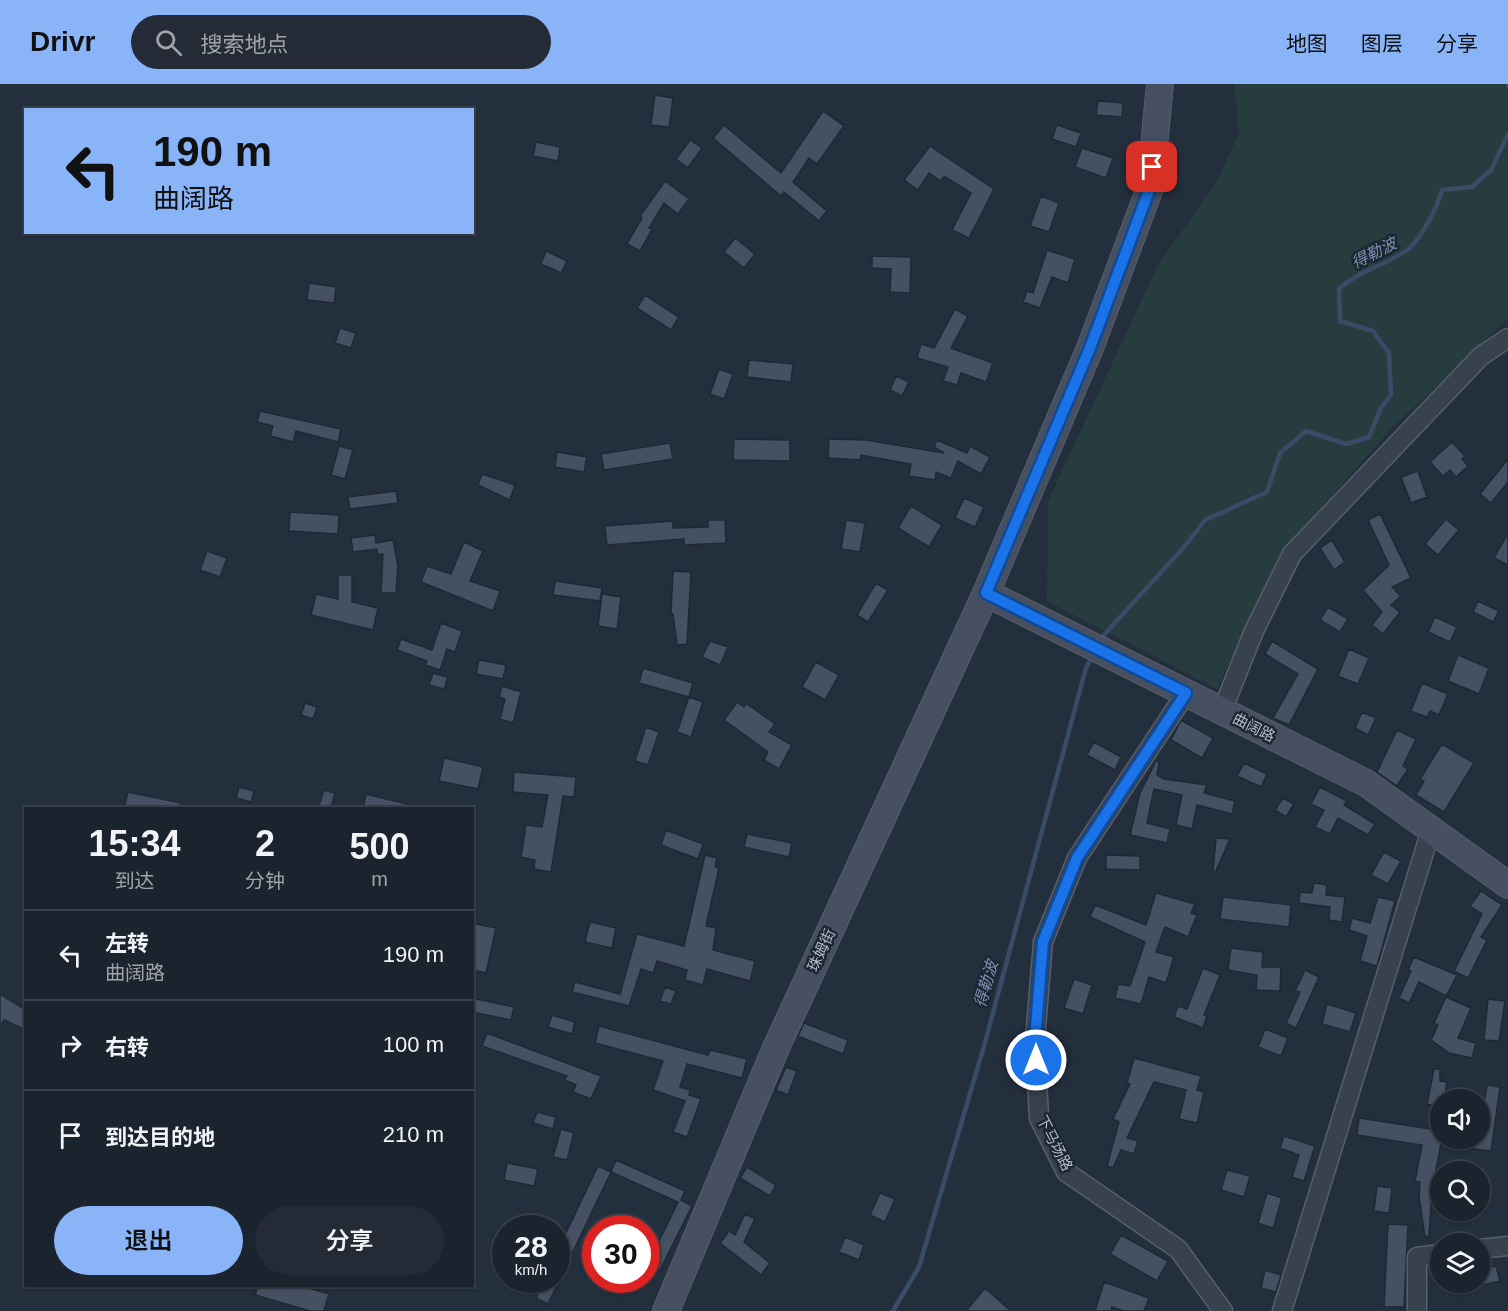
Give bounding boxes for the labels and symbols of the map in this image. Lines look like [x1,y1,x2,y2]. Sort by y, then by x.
pin [1126,141,1177,192]
water label: 得勒波 [1349,233,1402,271]
street label: 曲阔路 [1230,709,1278,745]
street label: 珠姆街 [804,926,838,974]
water label: 得勒波 [971,956,1002,1009]
position arrow [1004,1028,1068,1092]
street label: 下马场路 [1034,1112,1076,1174]
speed limit sign: 30 [582,1215,660,1293]

